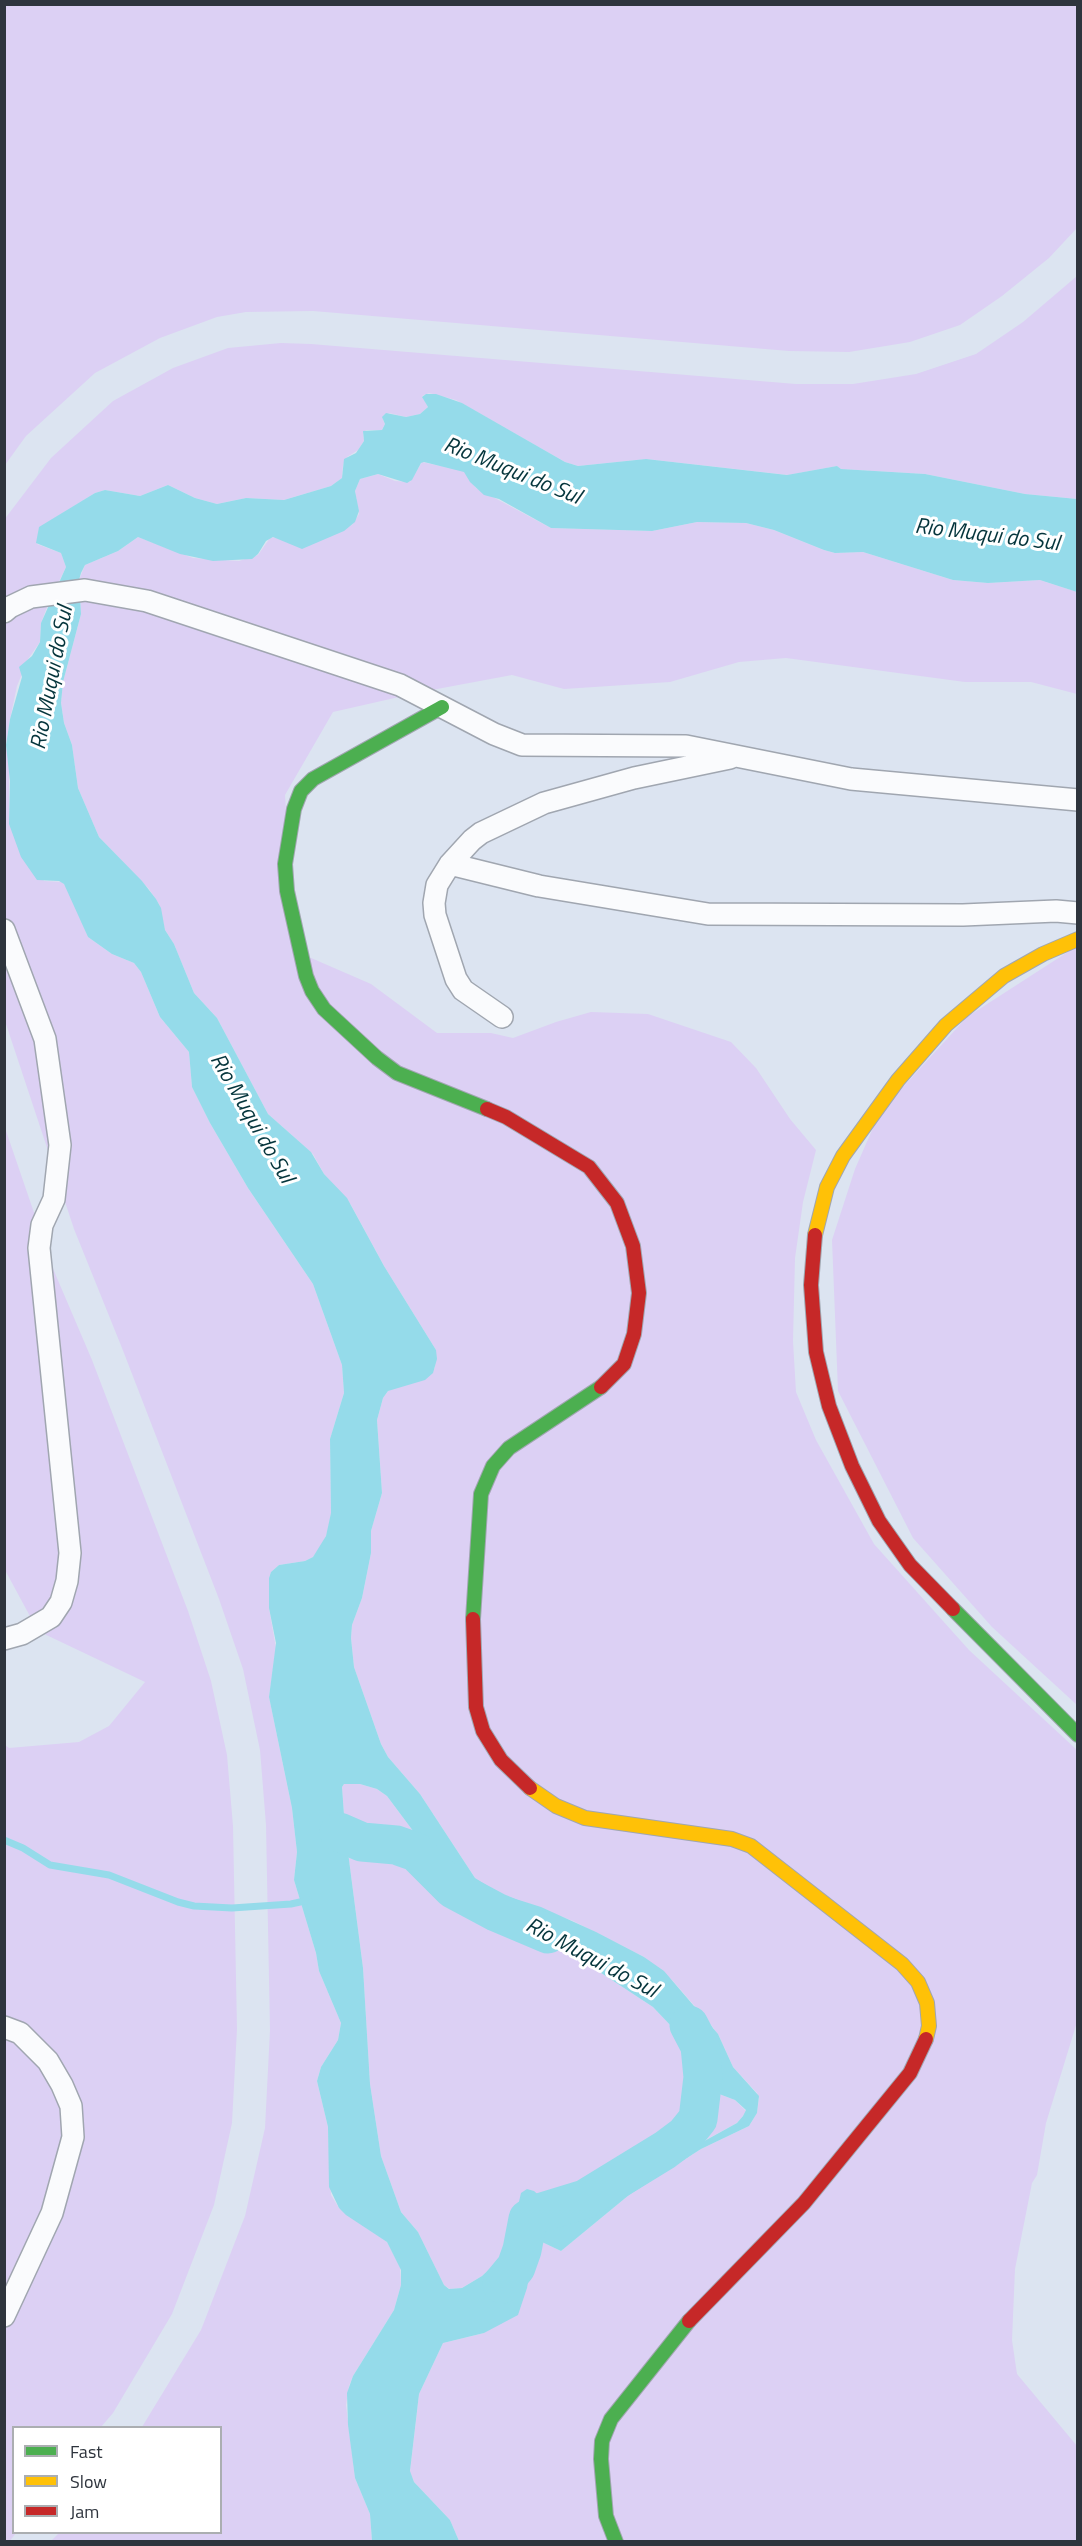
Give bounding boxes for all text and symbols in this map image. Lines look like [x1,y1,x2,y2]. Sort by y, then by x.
water label: Rio Muqui do Sul [440,433,584,511]
water label: Rio Muqui do Sul [913,514,1061,558]
water label: Rio Muqui do Sul [26,604,80,752]
water label: Rio Muqui do Sul [203,1049,299,1189]
water label: Rio Muqui do Sul [521,1913,661,2005]
legend [12,2426,222,2534]
text: Fast [70,2438,103,2465]
text: Slow [70,2468,107,2495]
text: Jam [70,2498,99,2525]

